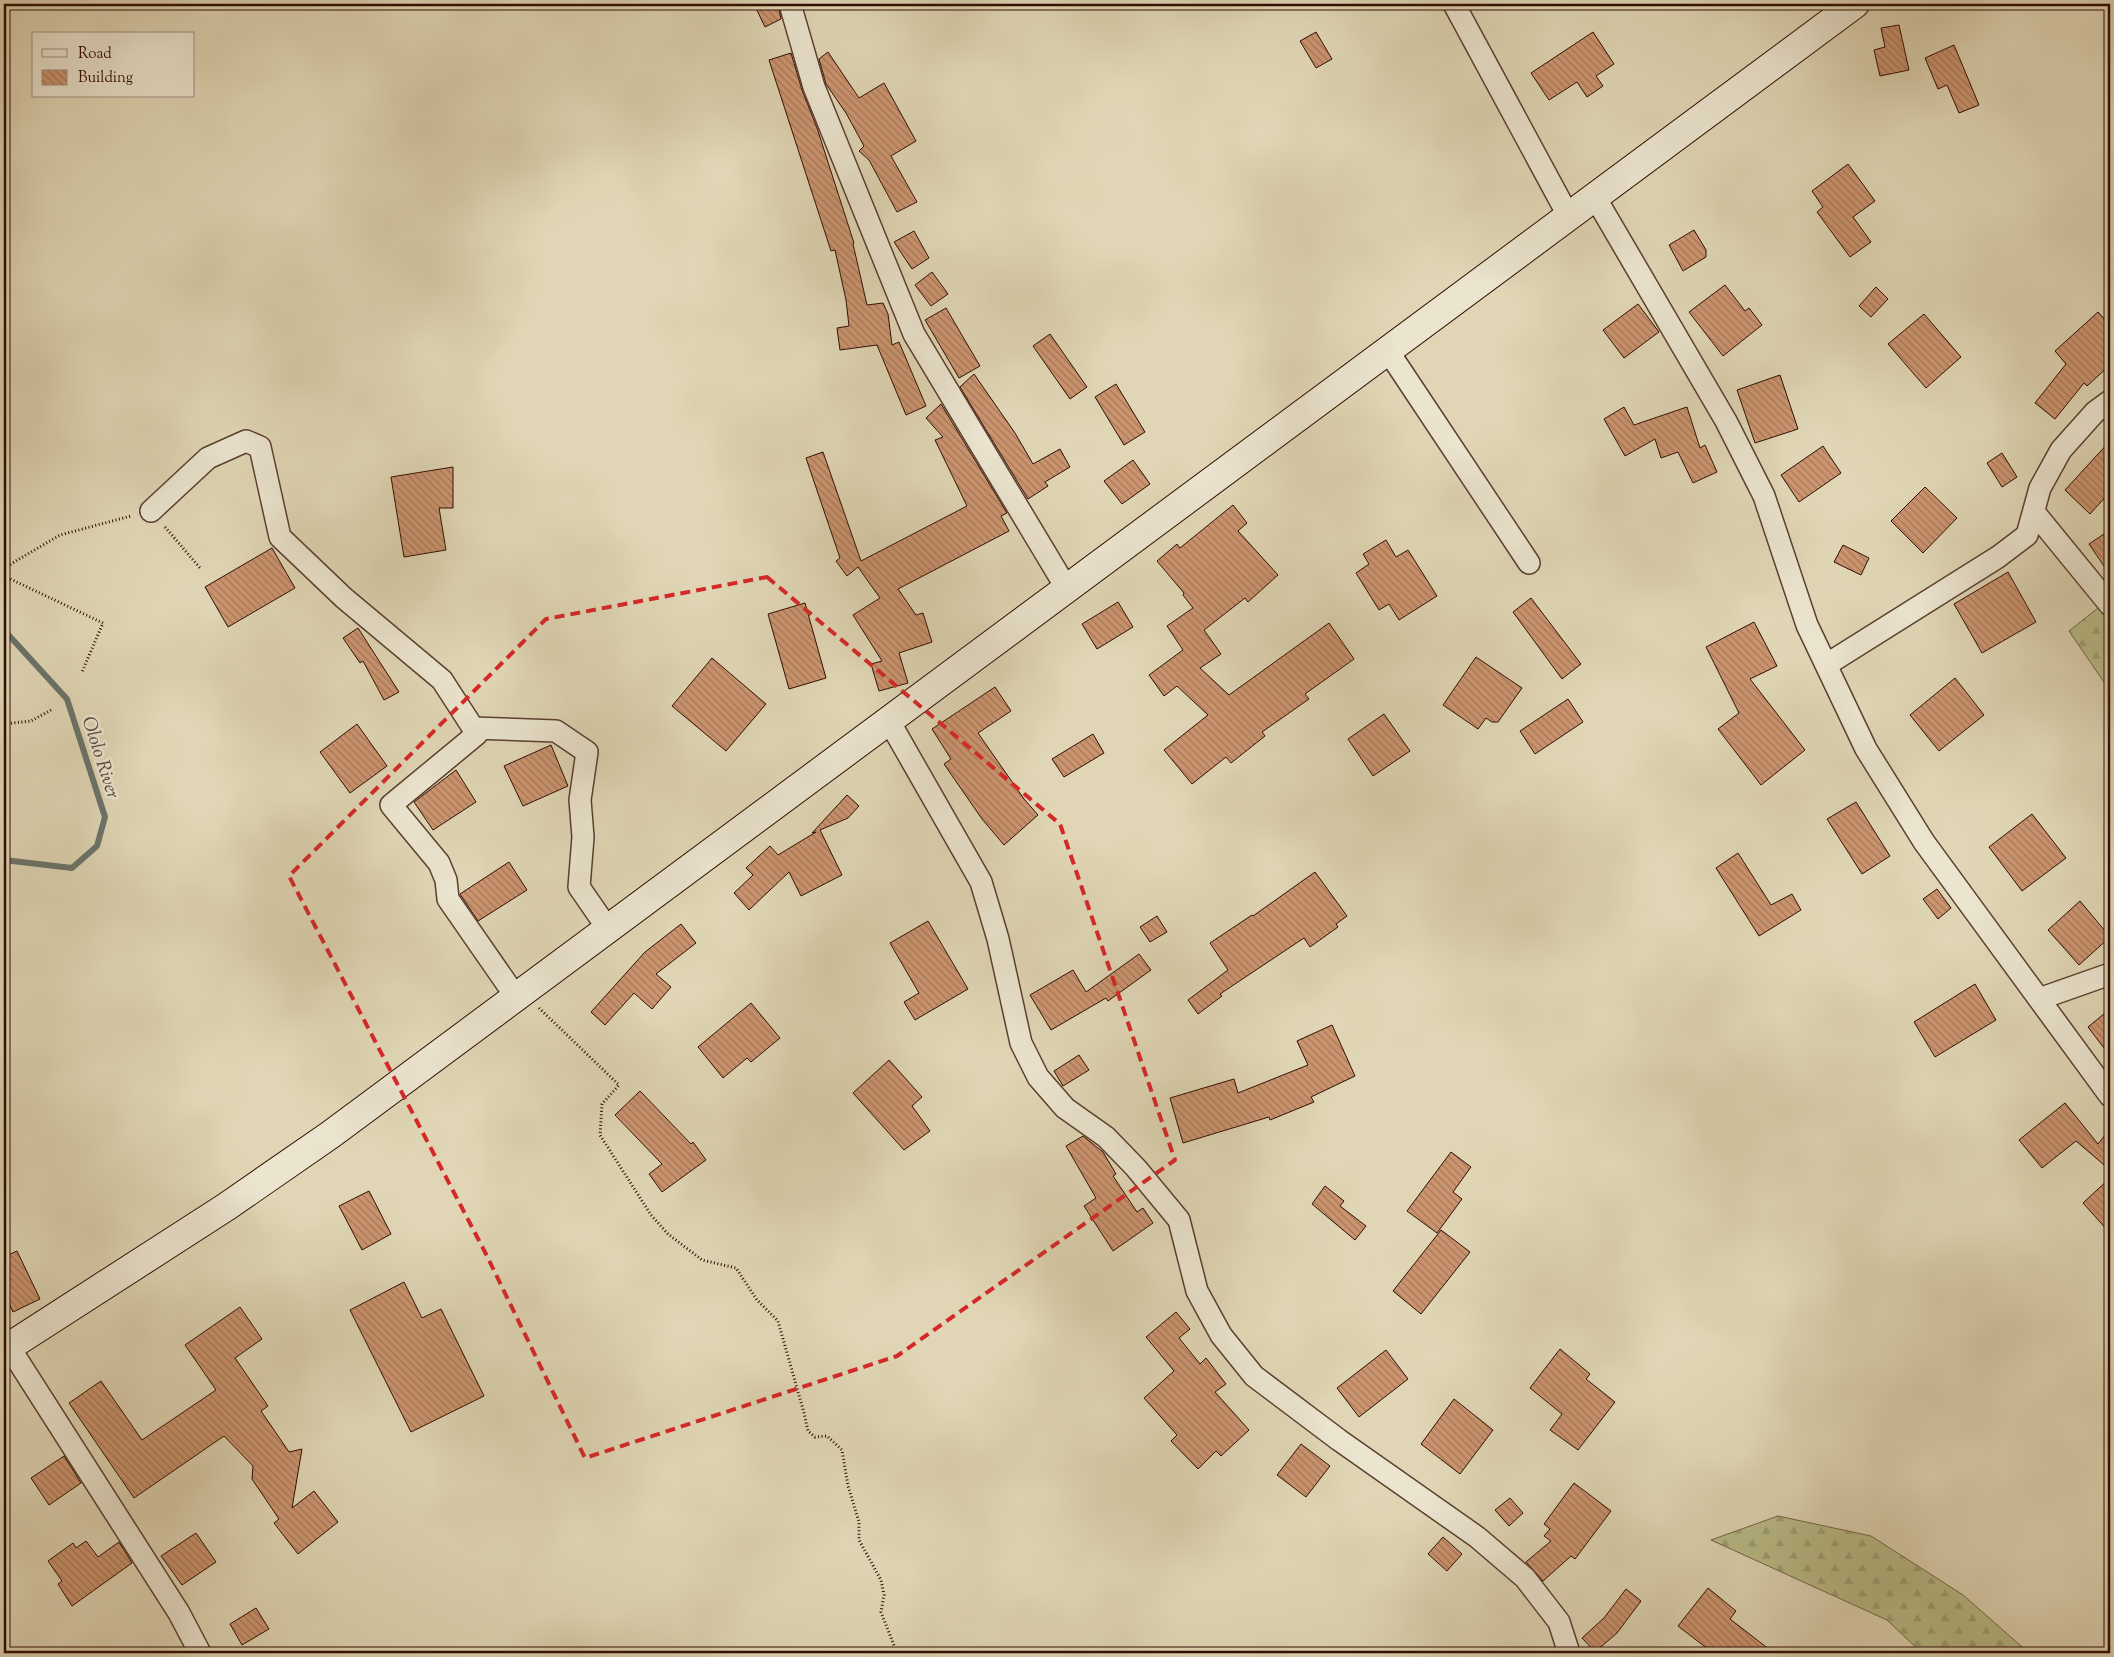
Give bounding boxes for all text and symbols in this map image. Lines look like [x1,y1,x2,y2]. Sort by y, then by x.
legend [32,32,195,98]
text: Road [78,44,112,65]
text: Building [78,68,133,89]
water label: Ololo River [74,713,126,803]

